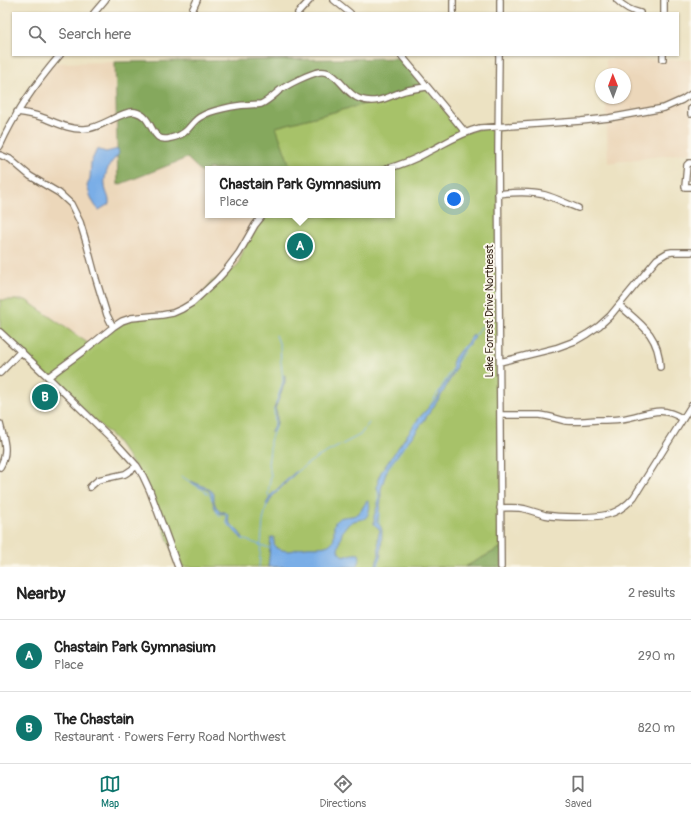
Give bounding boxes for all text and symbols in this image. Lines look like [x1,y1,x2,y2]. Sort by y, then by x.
search box [12,12,679,56]
icon: search [26,23,48,45]
text: Search here [58,25,131,44]
north arrow [595,68,631,104]
popup [205,166,395,218]
text: Chastain Park Gymnasium [219,175,381,194]
your location [444,189,464,209]
text: Place [219,194,248,210]
pin: A [287,231,313,261]
street label: Lake Forrest Drive Northeast [483,244,496,378]
pin: B [32,382,58,412]
text: Nearby [16,583,65,604]
text: 2 results [628,585,675,601]
text: Chastain Park Gymnasium [54,638,216,657]
text: A [25,648,33,664]
text: 290 m [638,648,675,664]
text: Place [54,657,83,673]
text: The Chastain [54,710,134,729]
text: B [25,720,33,736]
text: 820 m [638,720,675,736]
text: Restaurant · Powers Ferry Road Northwest [54,729,286,745]
tab: Map [99,773,121,810]
tab: Directions [319,773,366,810]
tab: Saved [565,773,592,810]

